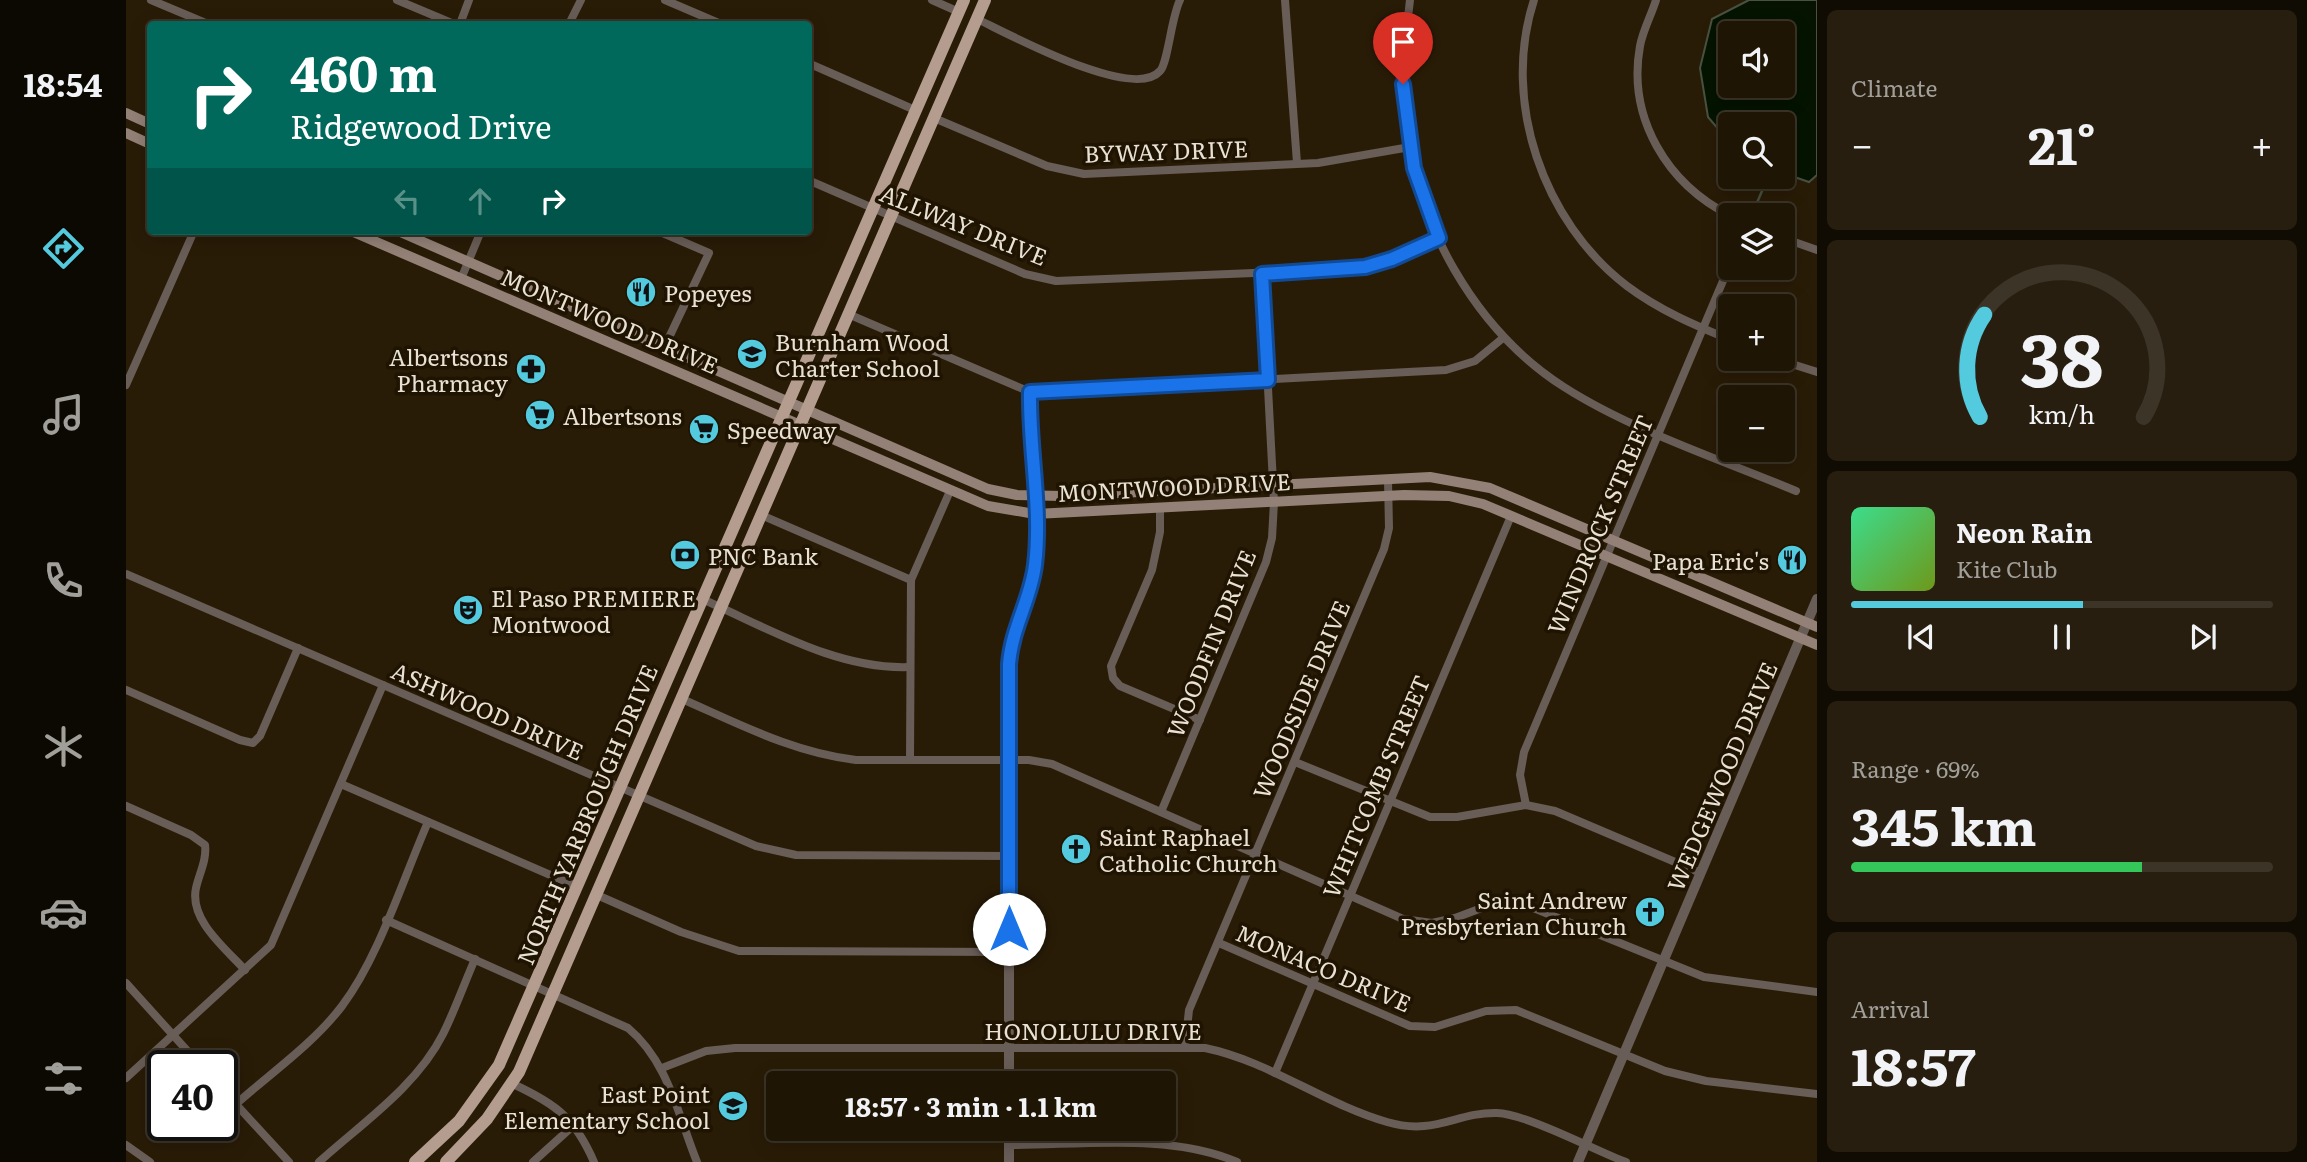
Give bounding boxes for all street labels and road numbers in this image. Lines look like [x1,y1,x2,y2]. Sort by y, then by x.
street label: BYWAY DRIVE [1083,130,1249,170]
street label: ALLWAY DRIVE [875,175,1053,273]
street label: MONTWOOD DRIVE [496,259,724,381]
street label: WINDROCK STREET [1537,409,1661,639]
street label: MONTWOOD DRIVE [1057,463,1291,509]
street label: WOODFIN DRIVE [1157,544,1263,742]
street label: WOODSIDE DRIVE [1243,595,1357,803]
street label: ASHWOOD DRIVE [386,652,590,768]
street label: WEDGEWOOD DRIVE [1657,656,1785,896]
street label: NORTH YARBROUGH DRIVE [507,659,665,969]
street label: WHITCOMB STREET [1313,669,1437,903]
street label: MONACO DRIVE [1231,915,1417,1019]
street label: HONOLULU DRIVE [984,1013,1202,1047]

